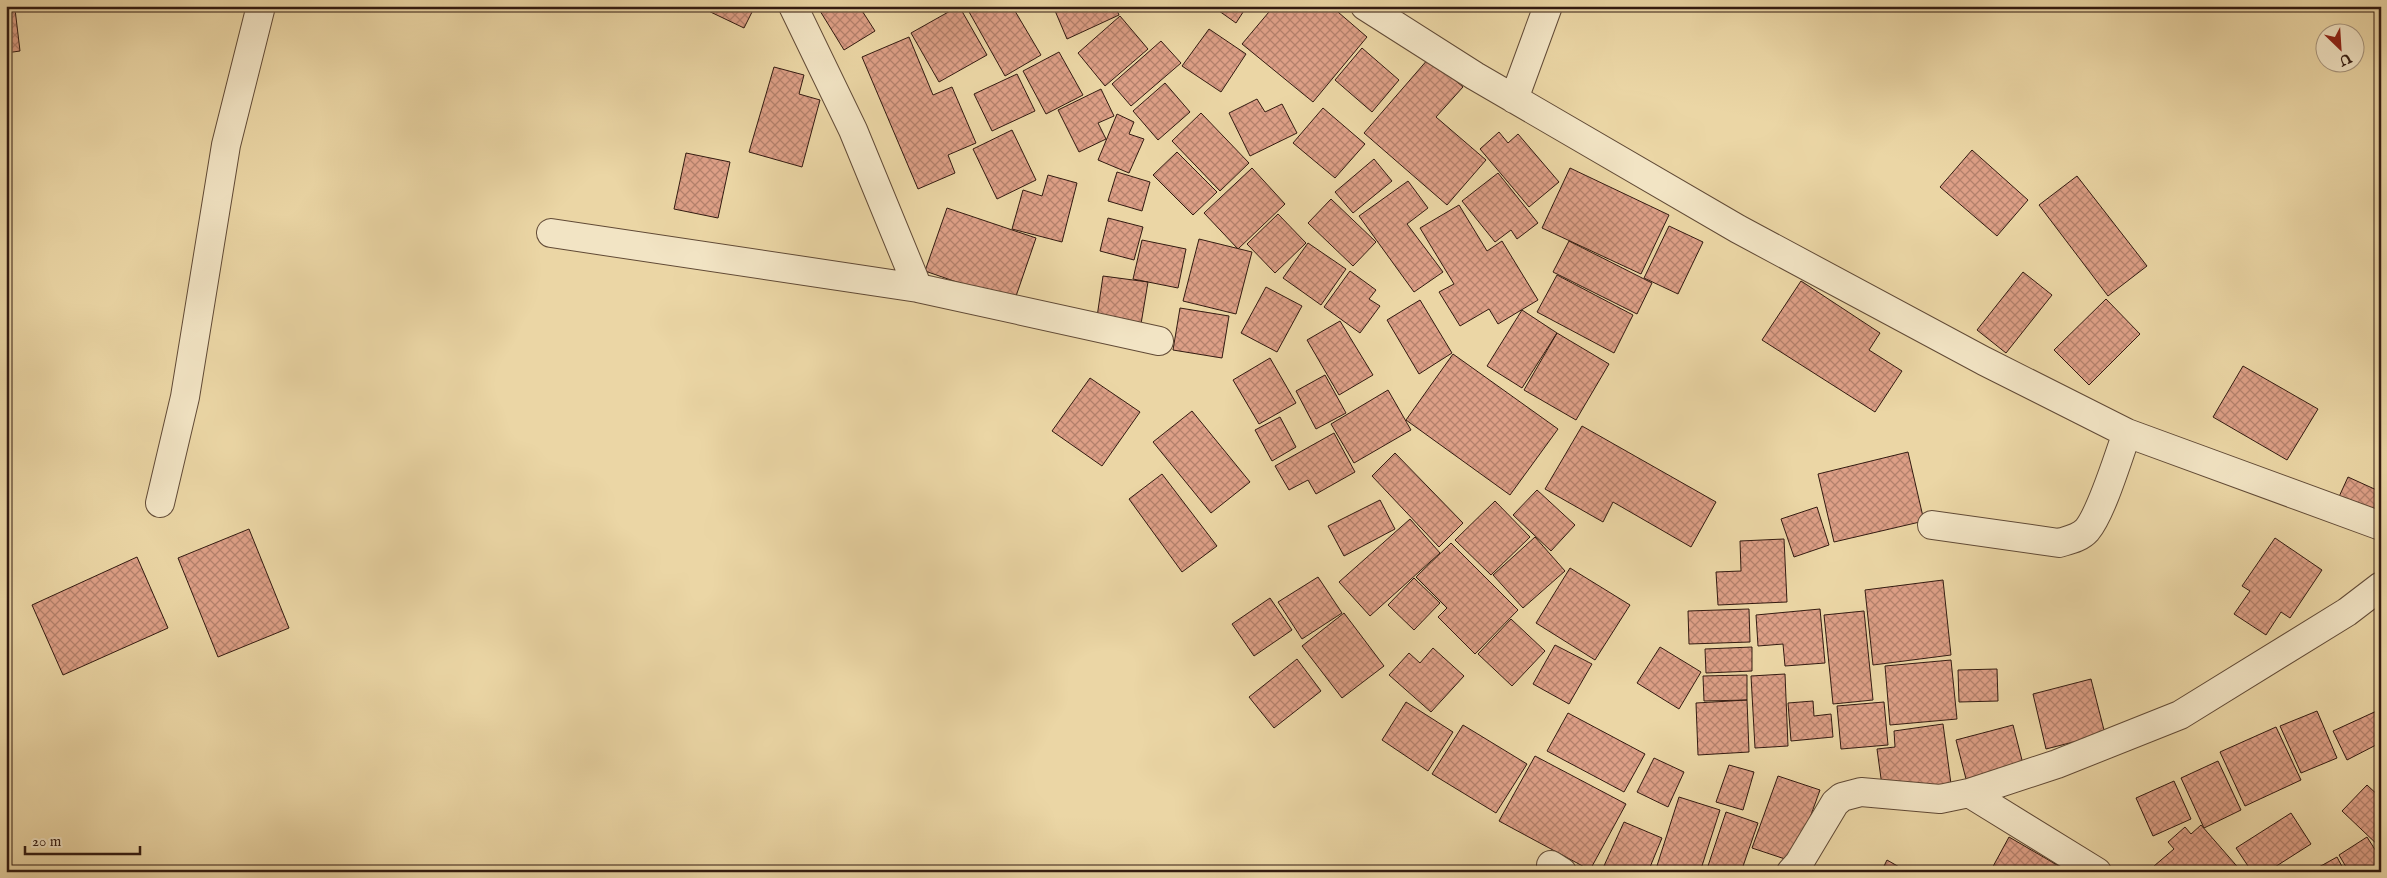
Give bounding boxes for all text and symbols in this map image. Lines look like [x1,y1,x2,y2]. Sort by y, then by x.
north arrow [2314,22,2364,72]
text: U [2335,48,2355,70]
scale bar [25,823,140,855]
text: 20 m [32,832,62,851]

